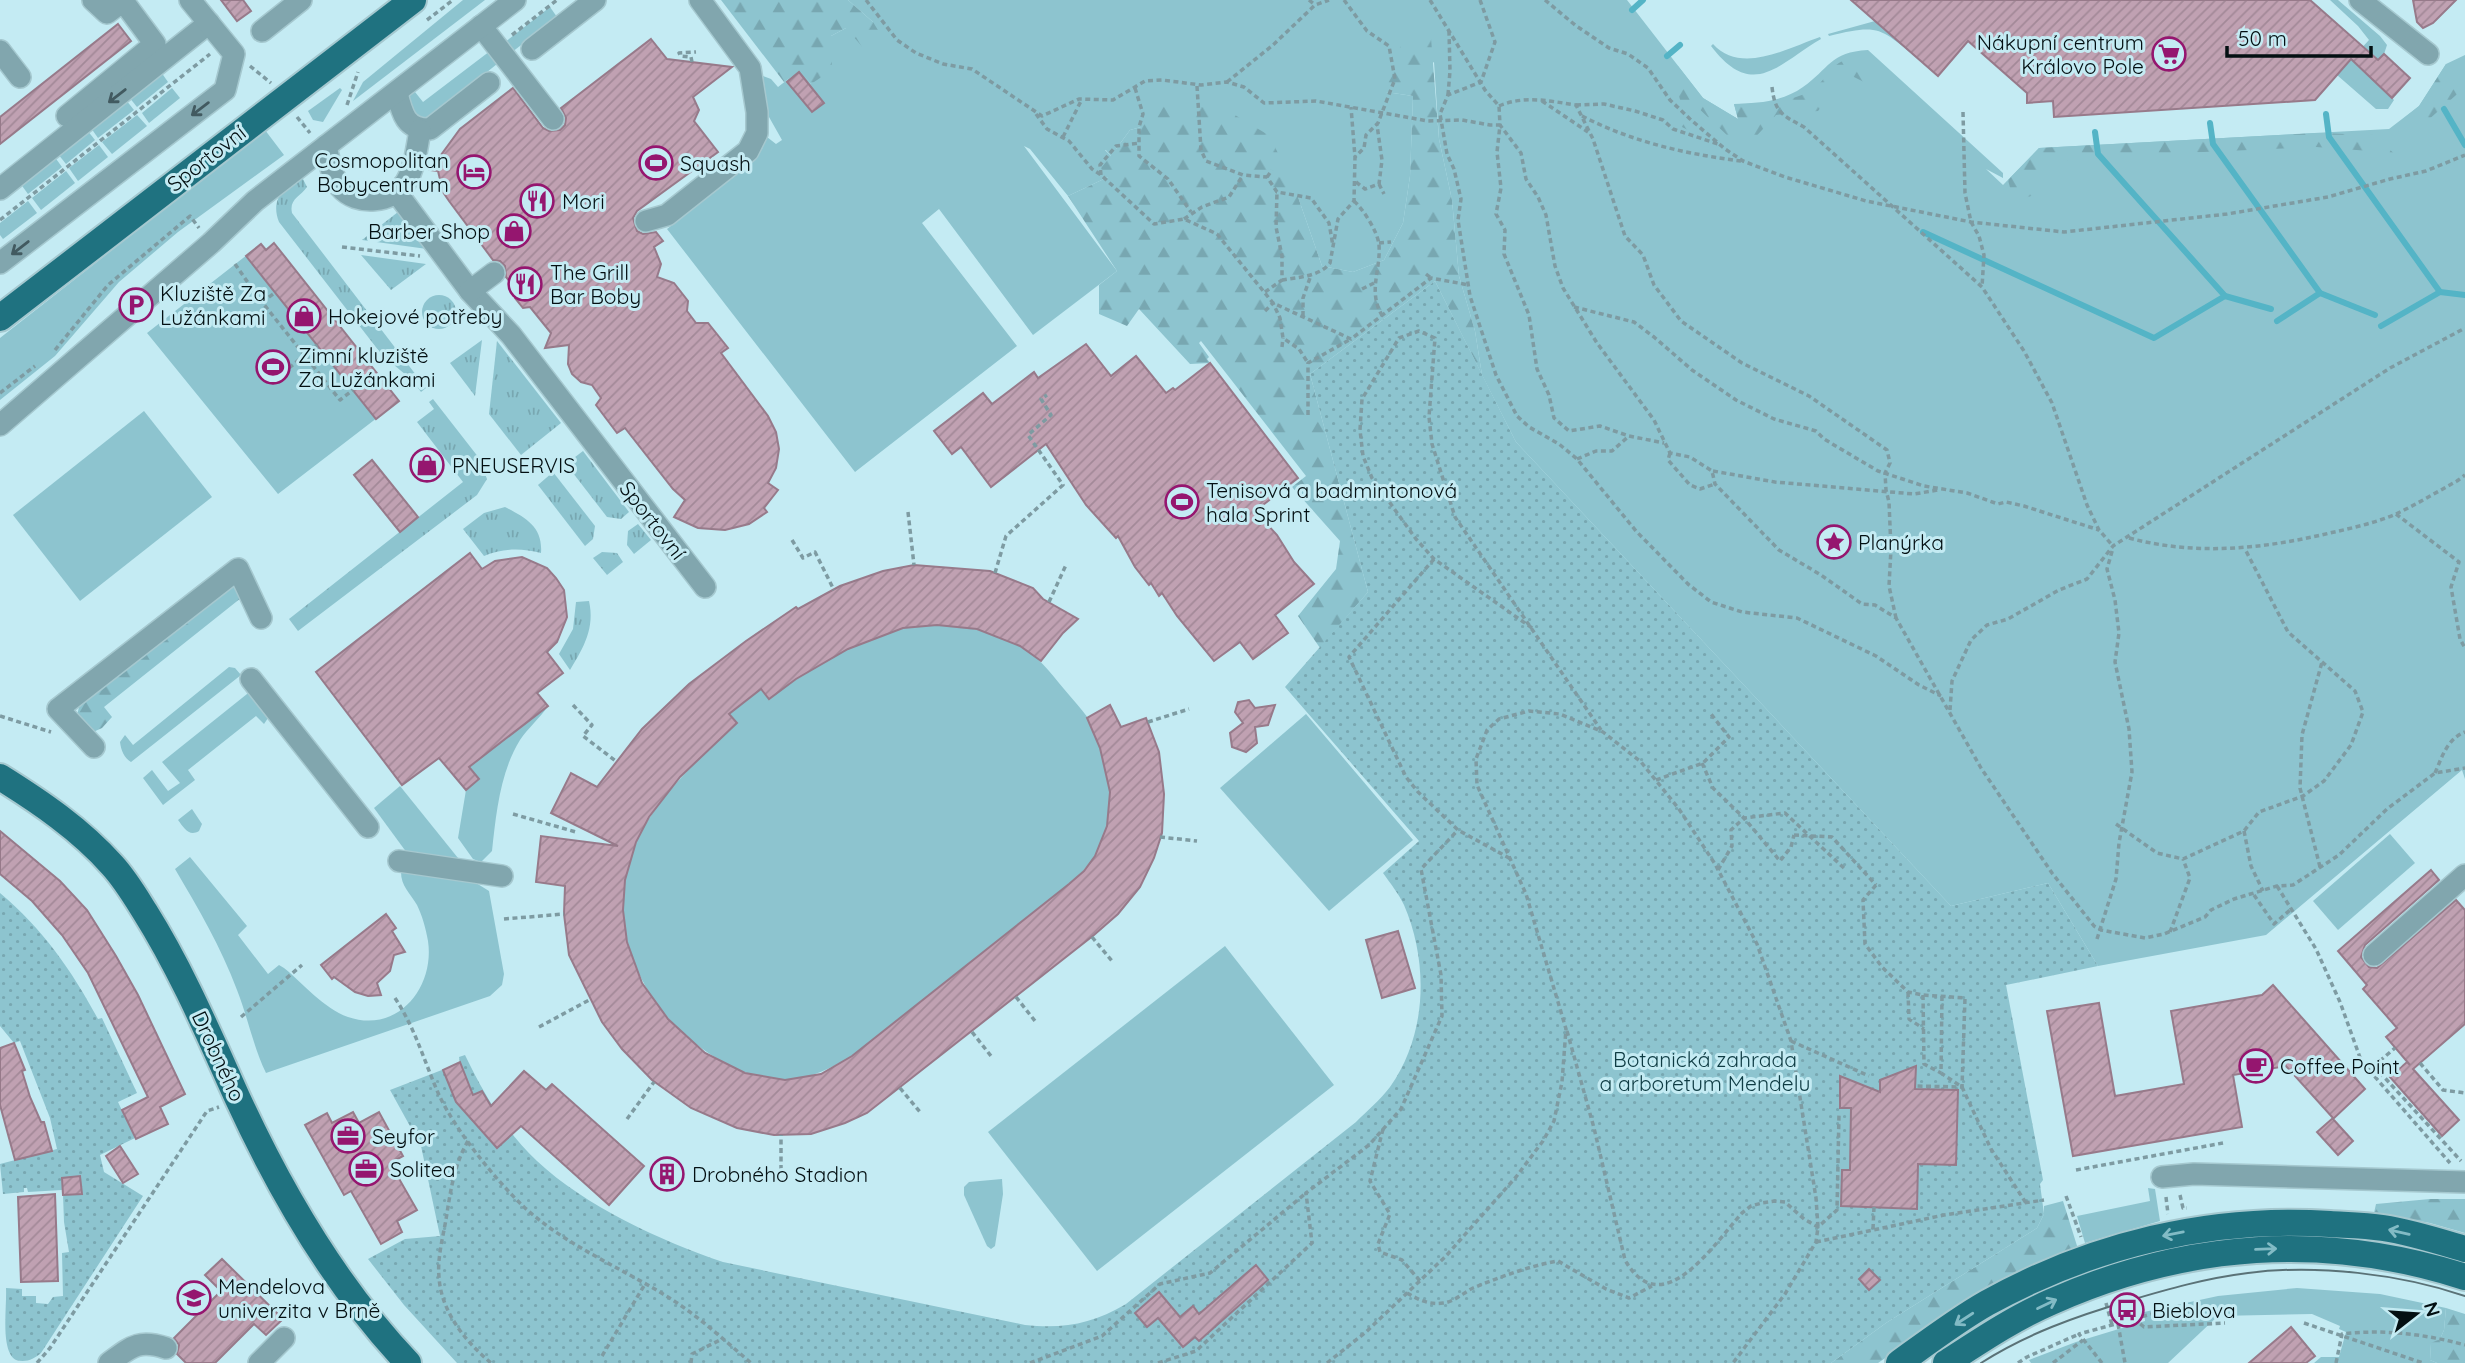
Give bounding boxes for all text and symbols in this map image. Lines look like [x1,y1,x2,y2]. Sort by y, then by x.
scale bar [2227,14,2370,58]
text: 50 m [2238,25,2287,51]
place label: Nákupní centrum Královo Pole [1977,29,2144,79]
supermarket icon: Nákupní centrum Královo Pole [2150,35,2188,73]
one-way arrow [109,89,127,104]
one-way arrow [191,102,210,116]
street label: Sportovní [161,119,251,197]
sports icon: Squash [637,144,675,182]
place label: Cosmopolitan Bobycentrum [314,147,449,197]
place label: Squash [680,150,751,176]
hotel icon: Cosmopolitan Bobycentrum [455,153,493,191]
restaurant icon: Mori [518,182,556,220]
place label: Mori [562,188,605,214]
shop icon: Barber Shop [495,212,533,250]
place label: Barber Shop [368,218,490,244]
one-way arrow [11,240,29,255]
place label: The Grill Bar Boby [550,259,641,309]
restaurant icon: The Grill Bar Boby [506,265,544,303]
place label: Kluziště Za Lužánkami [160,280,266,330]
parking icon: Kluziště Za Lužánkami [117,286,155,324]
shop icon: Hokejové potřeby [285,297,323,335]
place label: Hokejové potřeby [328,303,502,329]
place label: Zimní kluziště Za Lužánkami [298,342,436,392]
sports icon: Zimní kluziště Za Lužánkami [254,348,292,386]
shop icon: PNEUSERVIS [408,446,446,484]
place label: PNEUSERVIS [452,452,575,478]
street label: Sportovní [614,475,692,565]
place label: Tenisová a badmintonová hala Sprint [1206,477,1457,527]
sports icon: Tenisová a badmintonová hala Sprint [1163,483,1201,521]
place icon: Planýrka [1815,523,1853,561]
place label: Planýrka [1858,529,1944,555]
street label: Drobného [187,1007,251,1105]
park label: Botanická zahrada a arboretum Mendelu [1600,1046,1810,1096]
cafe icon: Coffee Point [2237,1047,2275,1085]
place label: Coffee Point [2280,1053,2400,1079]
office icon: Seyfor [329,1117,367,1155]
place label: Seyfor [372,1123,435,1149]
office icon: Solitea [347,1150,385,1188]
building icon: Drobného Stadion [648,1155,686,1193]
place label: Solitea [390,1156,456,1182]
place label: Drobného Stadion [692,1161,868,1187]
one-way arrow [2388,1224,2411,1238]
one-way arrow [2162,1228,2185,1241]
one-way arrow [2254,1242,2277,1255]
place label: Mendelova univerzita v Brně [218,1273,380,1323]
school or university icon: Mendelova univerzita v Brně [175,1279,213,1317]
north arrow [2381,1279,2451,1349]
bus stop icon: Bieblova [2108,1291,2146,1329]
one-way arrow [2036,1297,2057,1311]
place label: Bieblova [2152,1297,2236,1323]
text: N [2419,1299,2446,1319]
one-way arrow [1954,1312,1974,1326]

